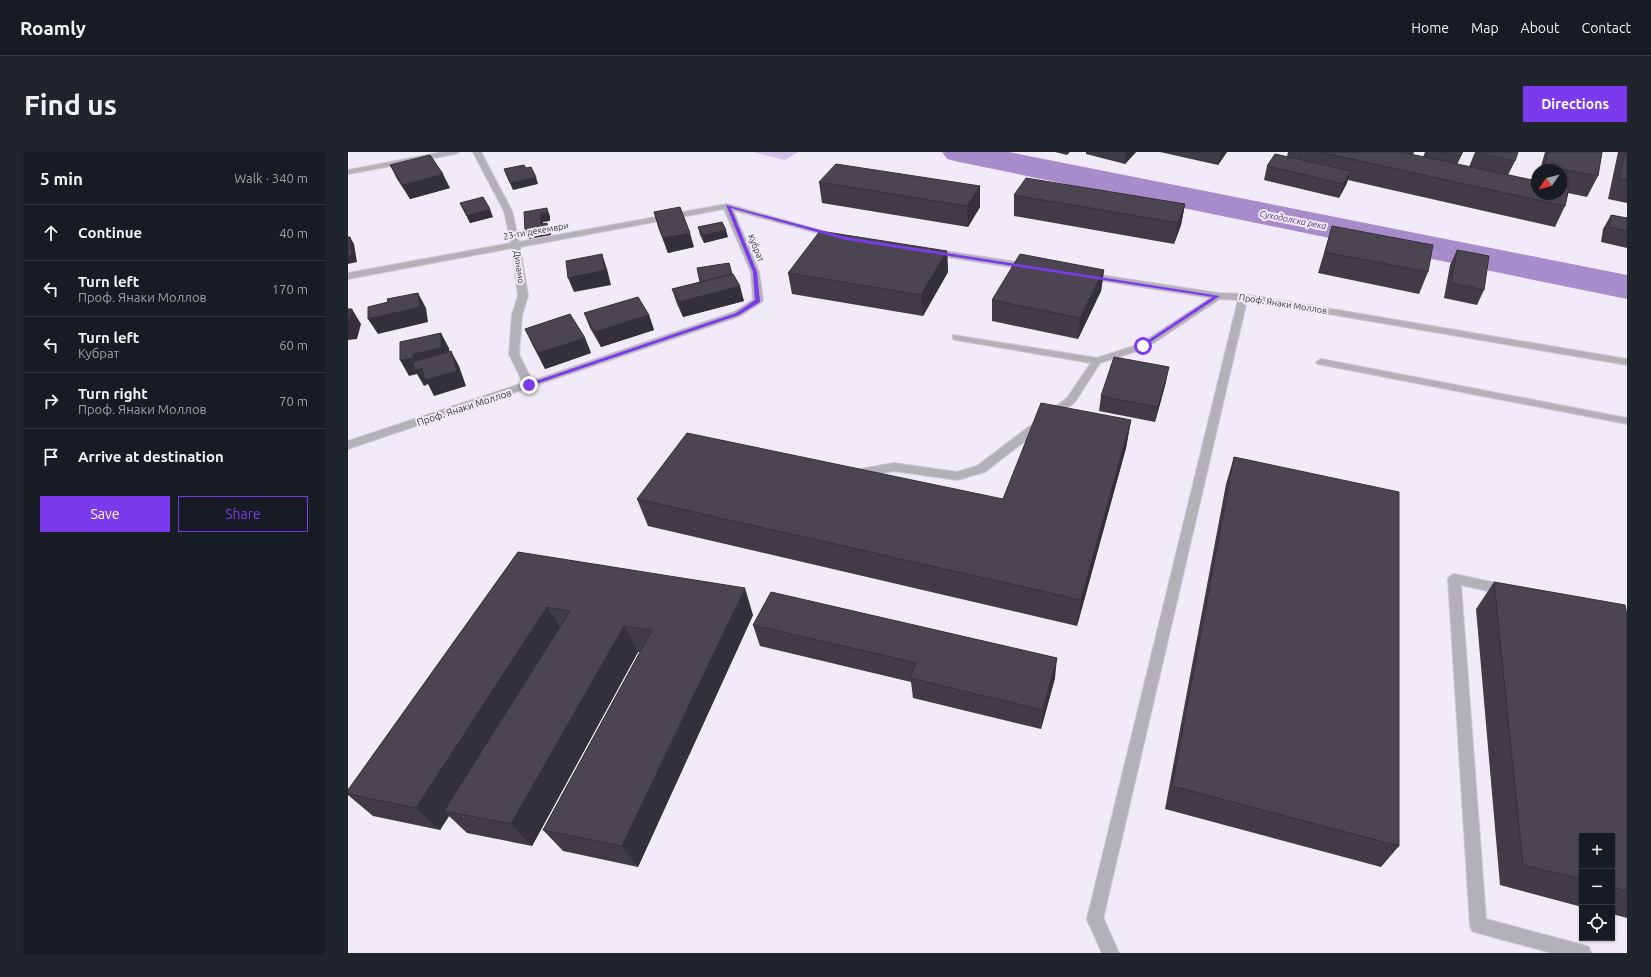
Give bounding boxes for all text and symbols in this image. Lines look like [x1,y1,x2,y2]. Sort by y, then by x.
text: Roamly [20,17,86,39]
text: Home [1411,20,1449,36]
text: Map [1471,20,1499,36]
text: About [1521,20,1560,36]
text: Contact [1582,20,1631,36]
button: Directions [1523,86,1627,122]
text: Find us [24,89,117,120]
north arrow [1531,164,1567,200]
text: 5 min [40,169,83,188]
text: Walk · 340 m [234,171,308,185]
water label: Суходолска река [1259,209,1327,231]
street label: 23-ти декември [503,220,569,242]
icon: ahead [40,222,62,244]
text: Continue [78,224,142,241]
text: 40 m [279,226,308,240]
street label: Кубрат [746,233,766,263]
street label: Динамо [512,250,526,284]
text: Turn left [78,273,139,290]
icon: left [40,278,62,300]
text: 170 m [272,282,308,296]
text: Проф. Янаки Моллов [78,290,207,304]
street label: Проф. Янаки Моллов [1238,292,1328,316]
text: Turn left [78,329,139,346]
icon: left [40,334,62,356]
route start [1134,337,1152,355]
text: 60 m [279,338,308,352]
text: Кубрат [78,346,119,360]
route end [520,376,538,394]
text: Turn right [78,385,148,402]
street label: Проф. Янаки Моллов [415,387,513,428]
icon: right [40,390,62,412]
text: 70 m [279,394,308,408]
text: Проф. Янаки Моллов [78,402,207,416]
icon: arrive [40,446,62,468]
text: Arrive at destination [78,448,224,465]
button: Save [40,496,170,532]
button: Share [178,496,308,532]
map controls [1579,833,1615,941]
button: + [1579,833,1615,869]
button: − [1579,869,1615,905]
button: locate [1579,905,1615,941]

